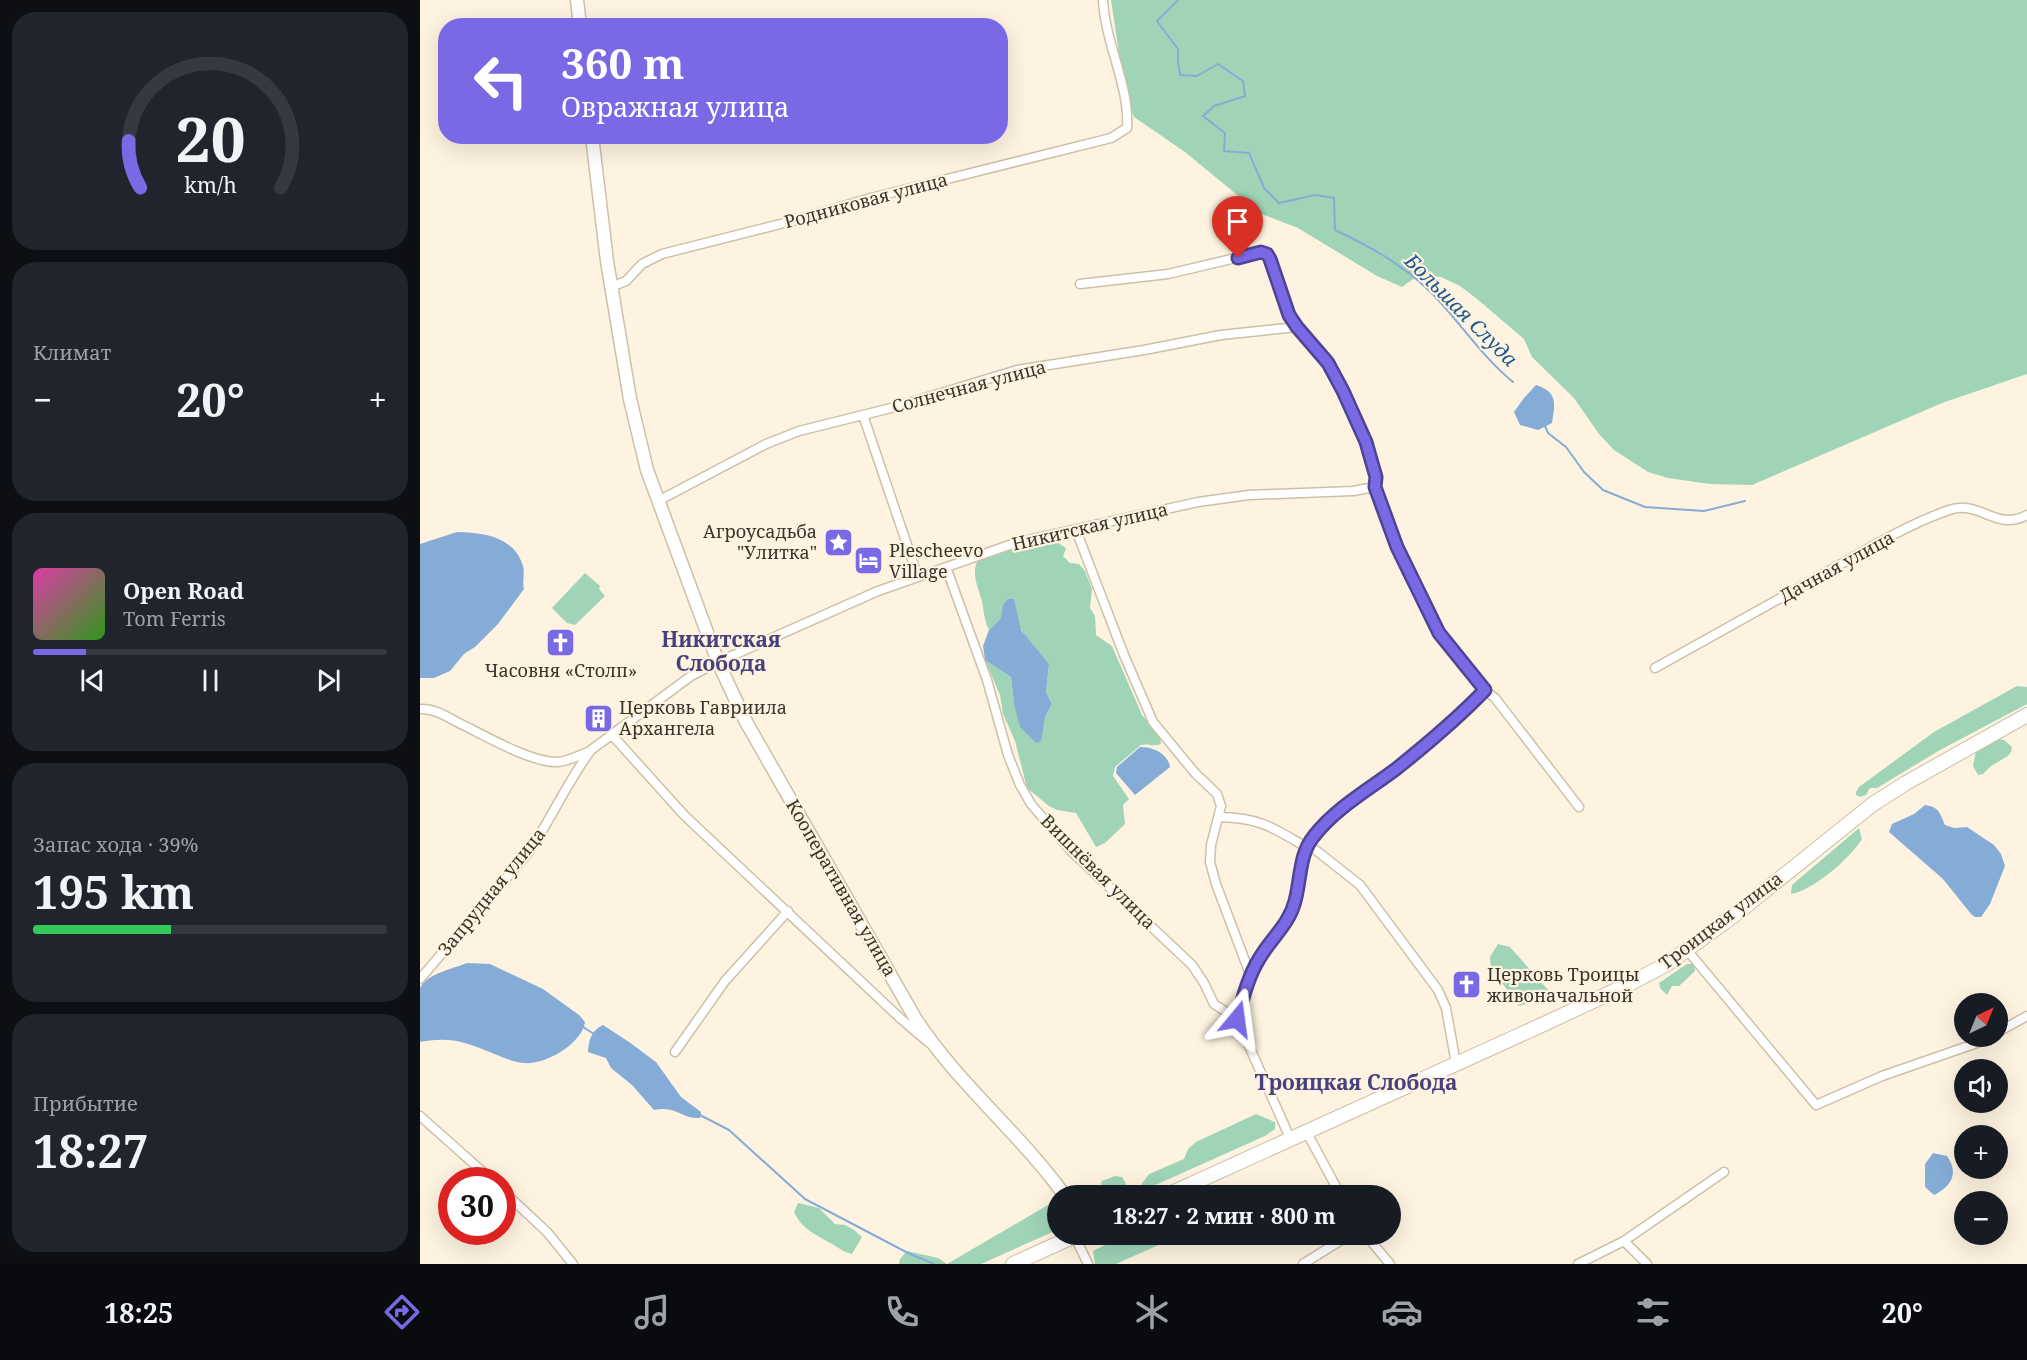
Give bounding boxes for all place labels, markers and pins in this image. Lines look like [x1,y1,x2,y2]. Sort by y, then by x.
pin [1212,196,1263,258]
place label: Агроусадьба "Улитка" [703,519,817,564]
place icon: Агроусадьба "Улитка" [822,526,854,558]
place label: Plescheevo Village [889,538,984,583]
hotel icon: Plescheevo Village [852,545,884,577]
church icon: Часовня «Столп» [545,626,577,658]
place label: Часовня «Столп» [485,658,637,682]
place label: Церковь Гавриила Архангела [619,695,787,740]
building icon: Церковь Гавриила Архангела [582,702,614,734]
place label: Церковь Троицы живоначальной [1487,962,1640,1007]
church icon: Церковь Троицы живоначальной [1450,969,1482,1001]

